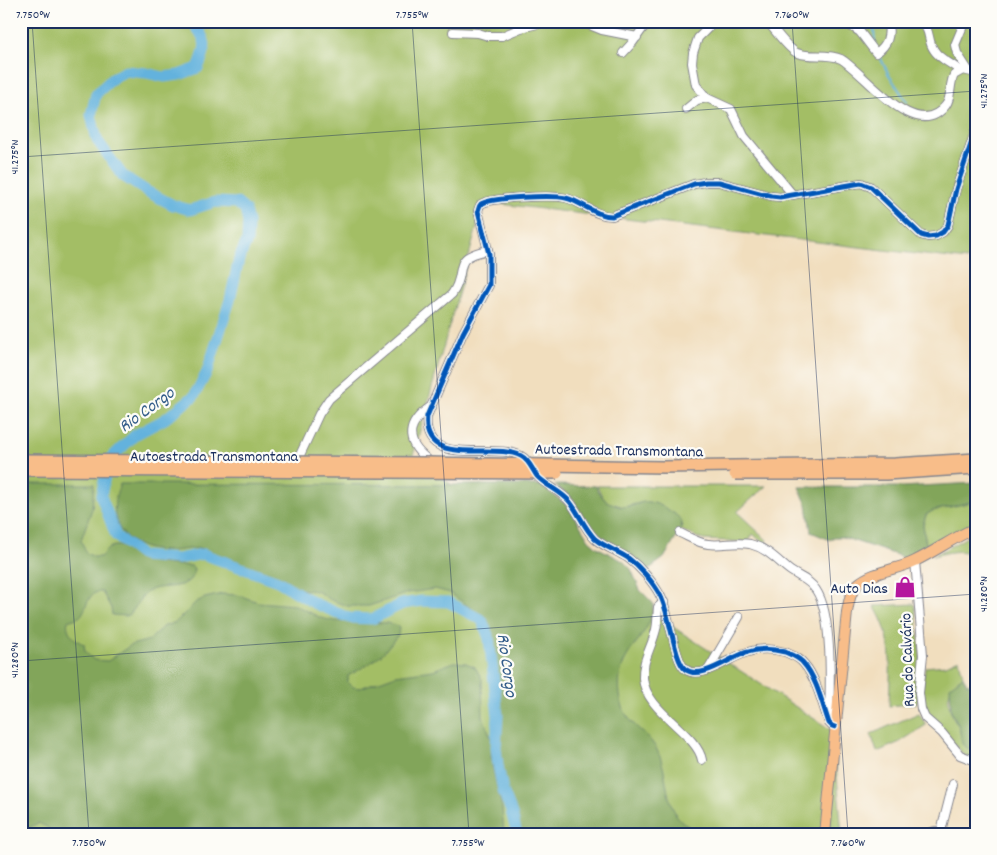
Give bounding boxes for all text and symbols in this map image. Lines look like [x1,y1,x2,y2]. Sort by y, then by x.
text: 7.750°W [16,7,50,24]
text: 7.755°W [395,7,429,24]
text: 7.760°W [775,7,809,24]
text: 41.275°N [976,74,993,108]
text: 41.275°N [7,140,24,174]
water label: Rio Corgo [114,382,181,440]
street label: Autoestrada Transmontana [535,439,704,464]
street label: Autoestrada Transmontana [130,446,299,469]
shop icon: Auto Dias [892,574,918,600]
text: 41.280°N [976,576,993,612]
place label: Auto Dias [830,578,888,601]
street label: Rua do Calvário [895,613,922,707]
water label: Rio Corgo [489,632,522,700]
text: 41.280°N [7,642,24,678]
text: 7.750°W [72,835,106,852]
text: 7.755°W [451,835,485,852]
text: 7.760°W [831,835,865,852]

